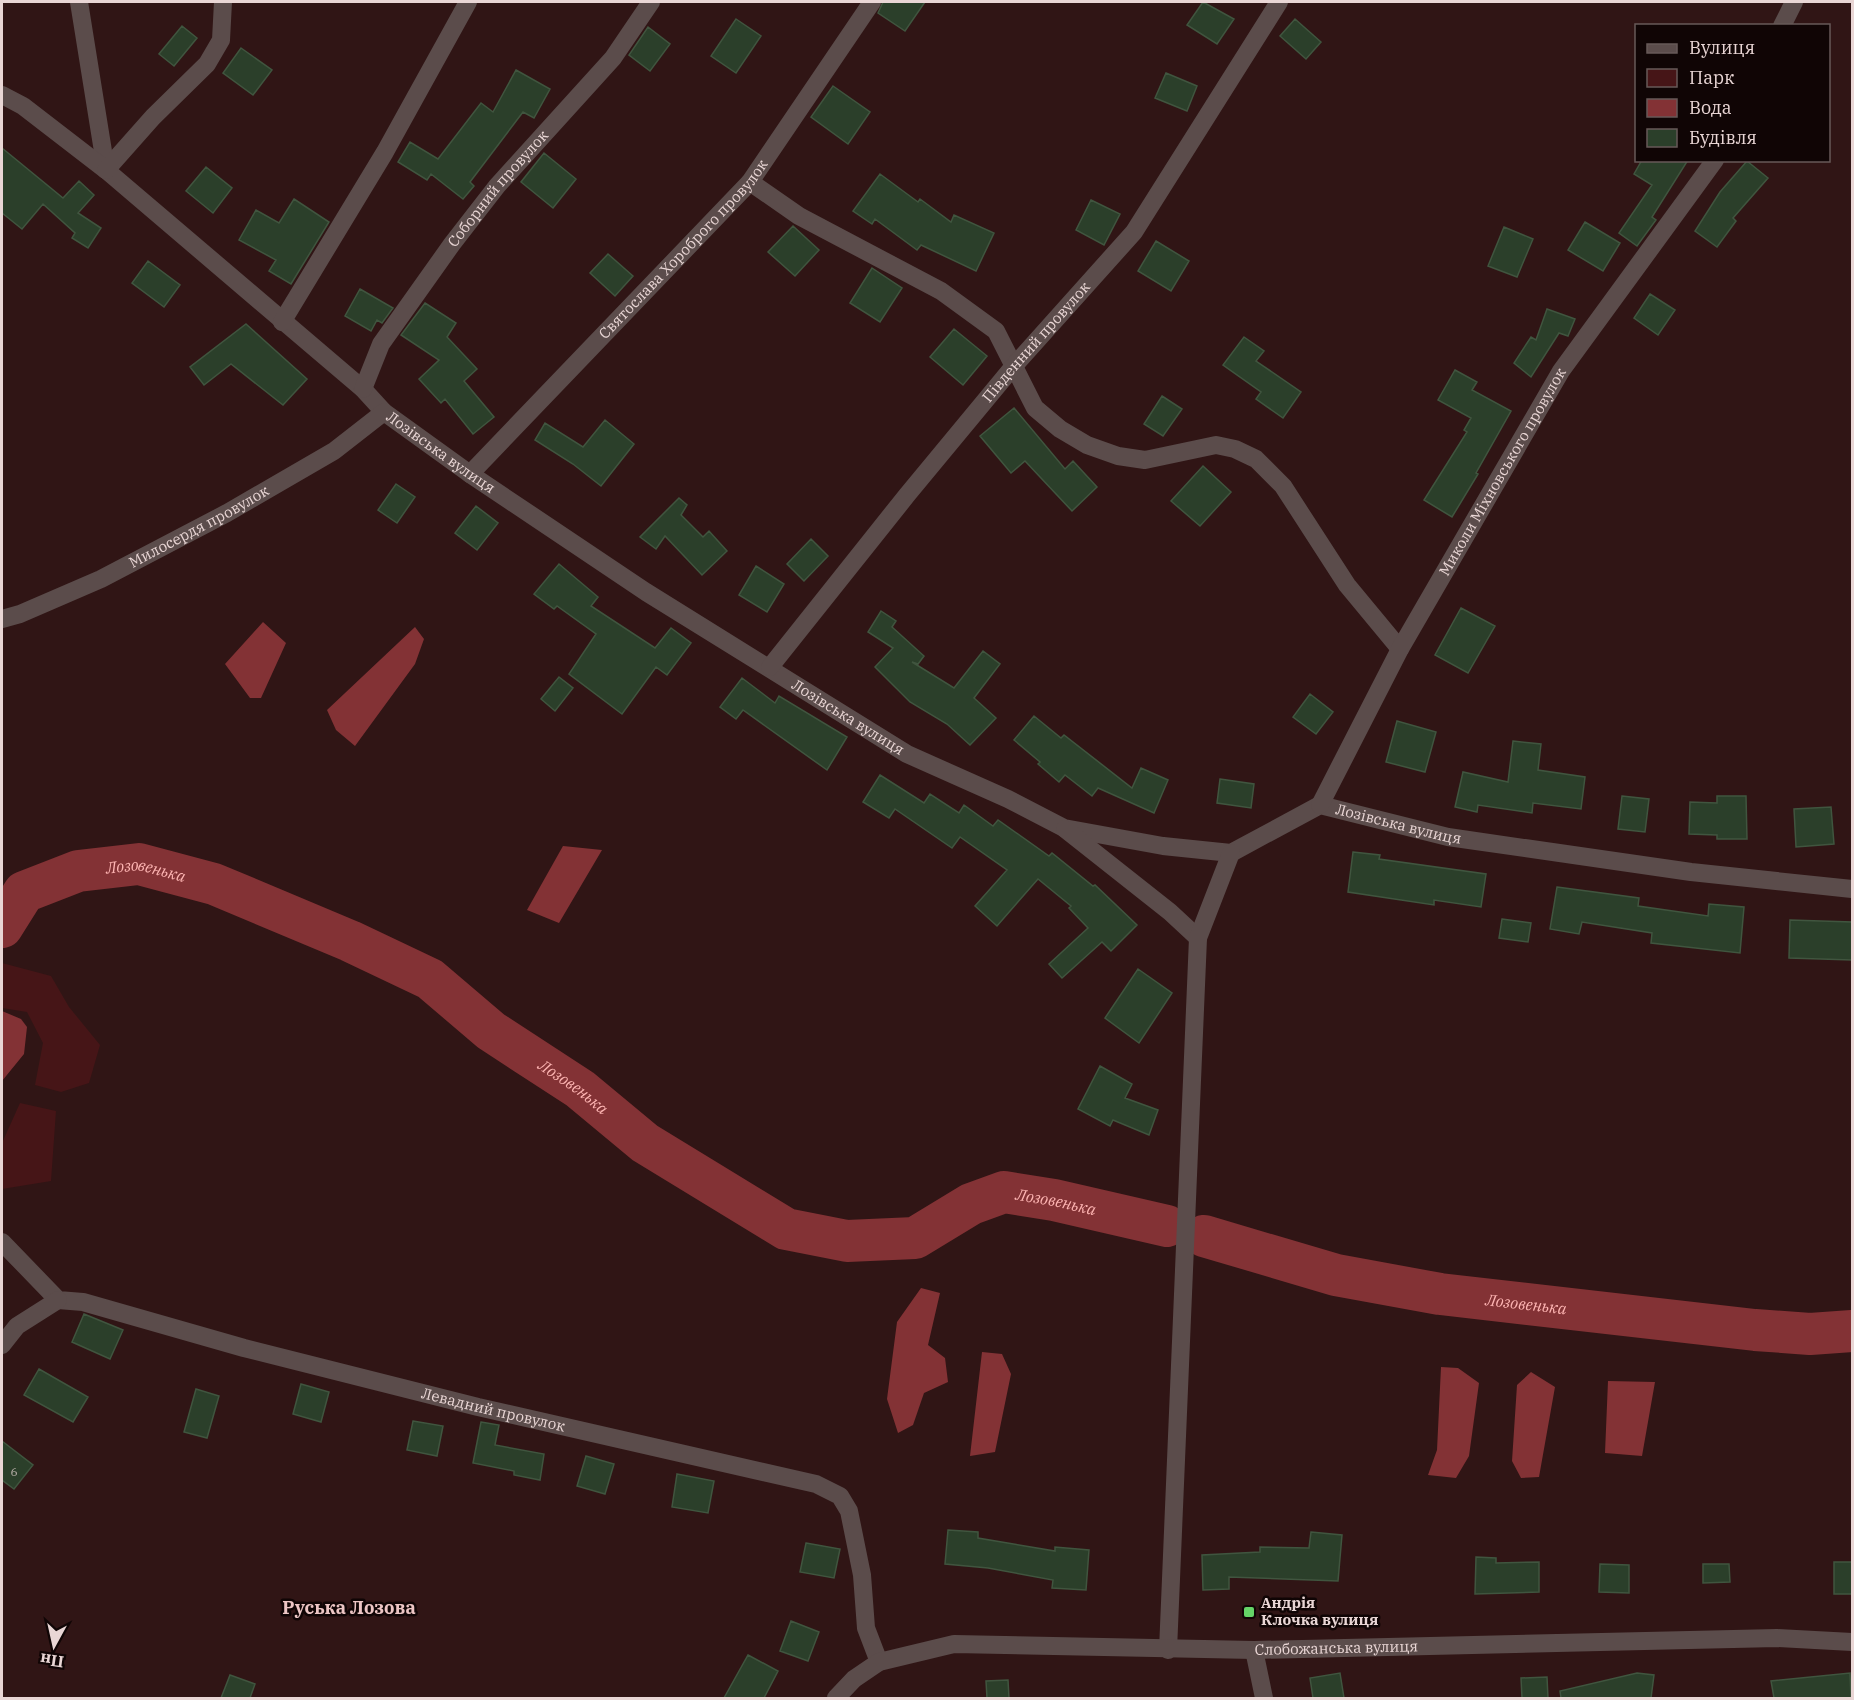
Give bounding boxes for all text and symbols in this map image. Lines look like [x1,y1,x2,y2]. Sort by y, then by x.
legend [1635,24,1830,162]
text: Вулиця [1689,36,1755,59]
text: Парк [1689,66,1735,89]
text: Вода [1689,96,1732,119]
street label: Соборний провулок [443,126,552,251]
text: Будівля [1689,126,1757,149]
street label: Святослава Хороброго провулок [595,155,772,343]
street label: Південний провулок [978,277,1094,406]
street label: Миколи Міхновського провулок [1434,364,1570,579]
street label: Лозівська вулиця [383,407,499,497]
street label: Милосердя провулок [126,481,272,572]
street label: Лозівська вулиця [788,675,908,759]
street label: Лозівська вулиця [1334,799,1463,848]
water label: Лозовенька [104,854,188,886]
water label: Лозовенька [534,1054,613,1119]
water label: Лозовенька [1013,1184,1098,1219]
water label: Лозовенька [1483,1289,1568,1318]
street label: Левадний провулок [420,1383,567,1436]
house number: 6 [10,1464,18,1479]
place label: Андрія Клочка вулиця [1261,1593,1378,1629]
district label: Руська Лозова [282,1596,416,1619]
marker: Андрія Клочка вулиця [1242,1605,1256,1619]
north arrow [24,1616,84,1676]
street label: Слобожанська вулиця [1254,1636,1418,1659]
text: Пн [39,1649,65,1672]

